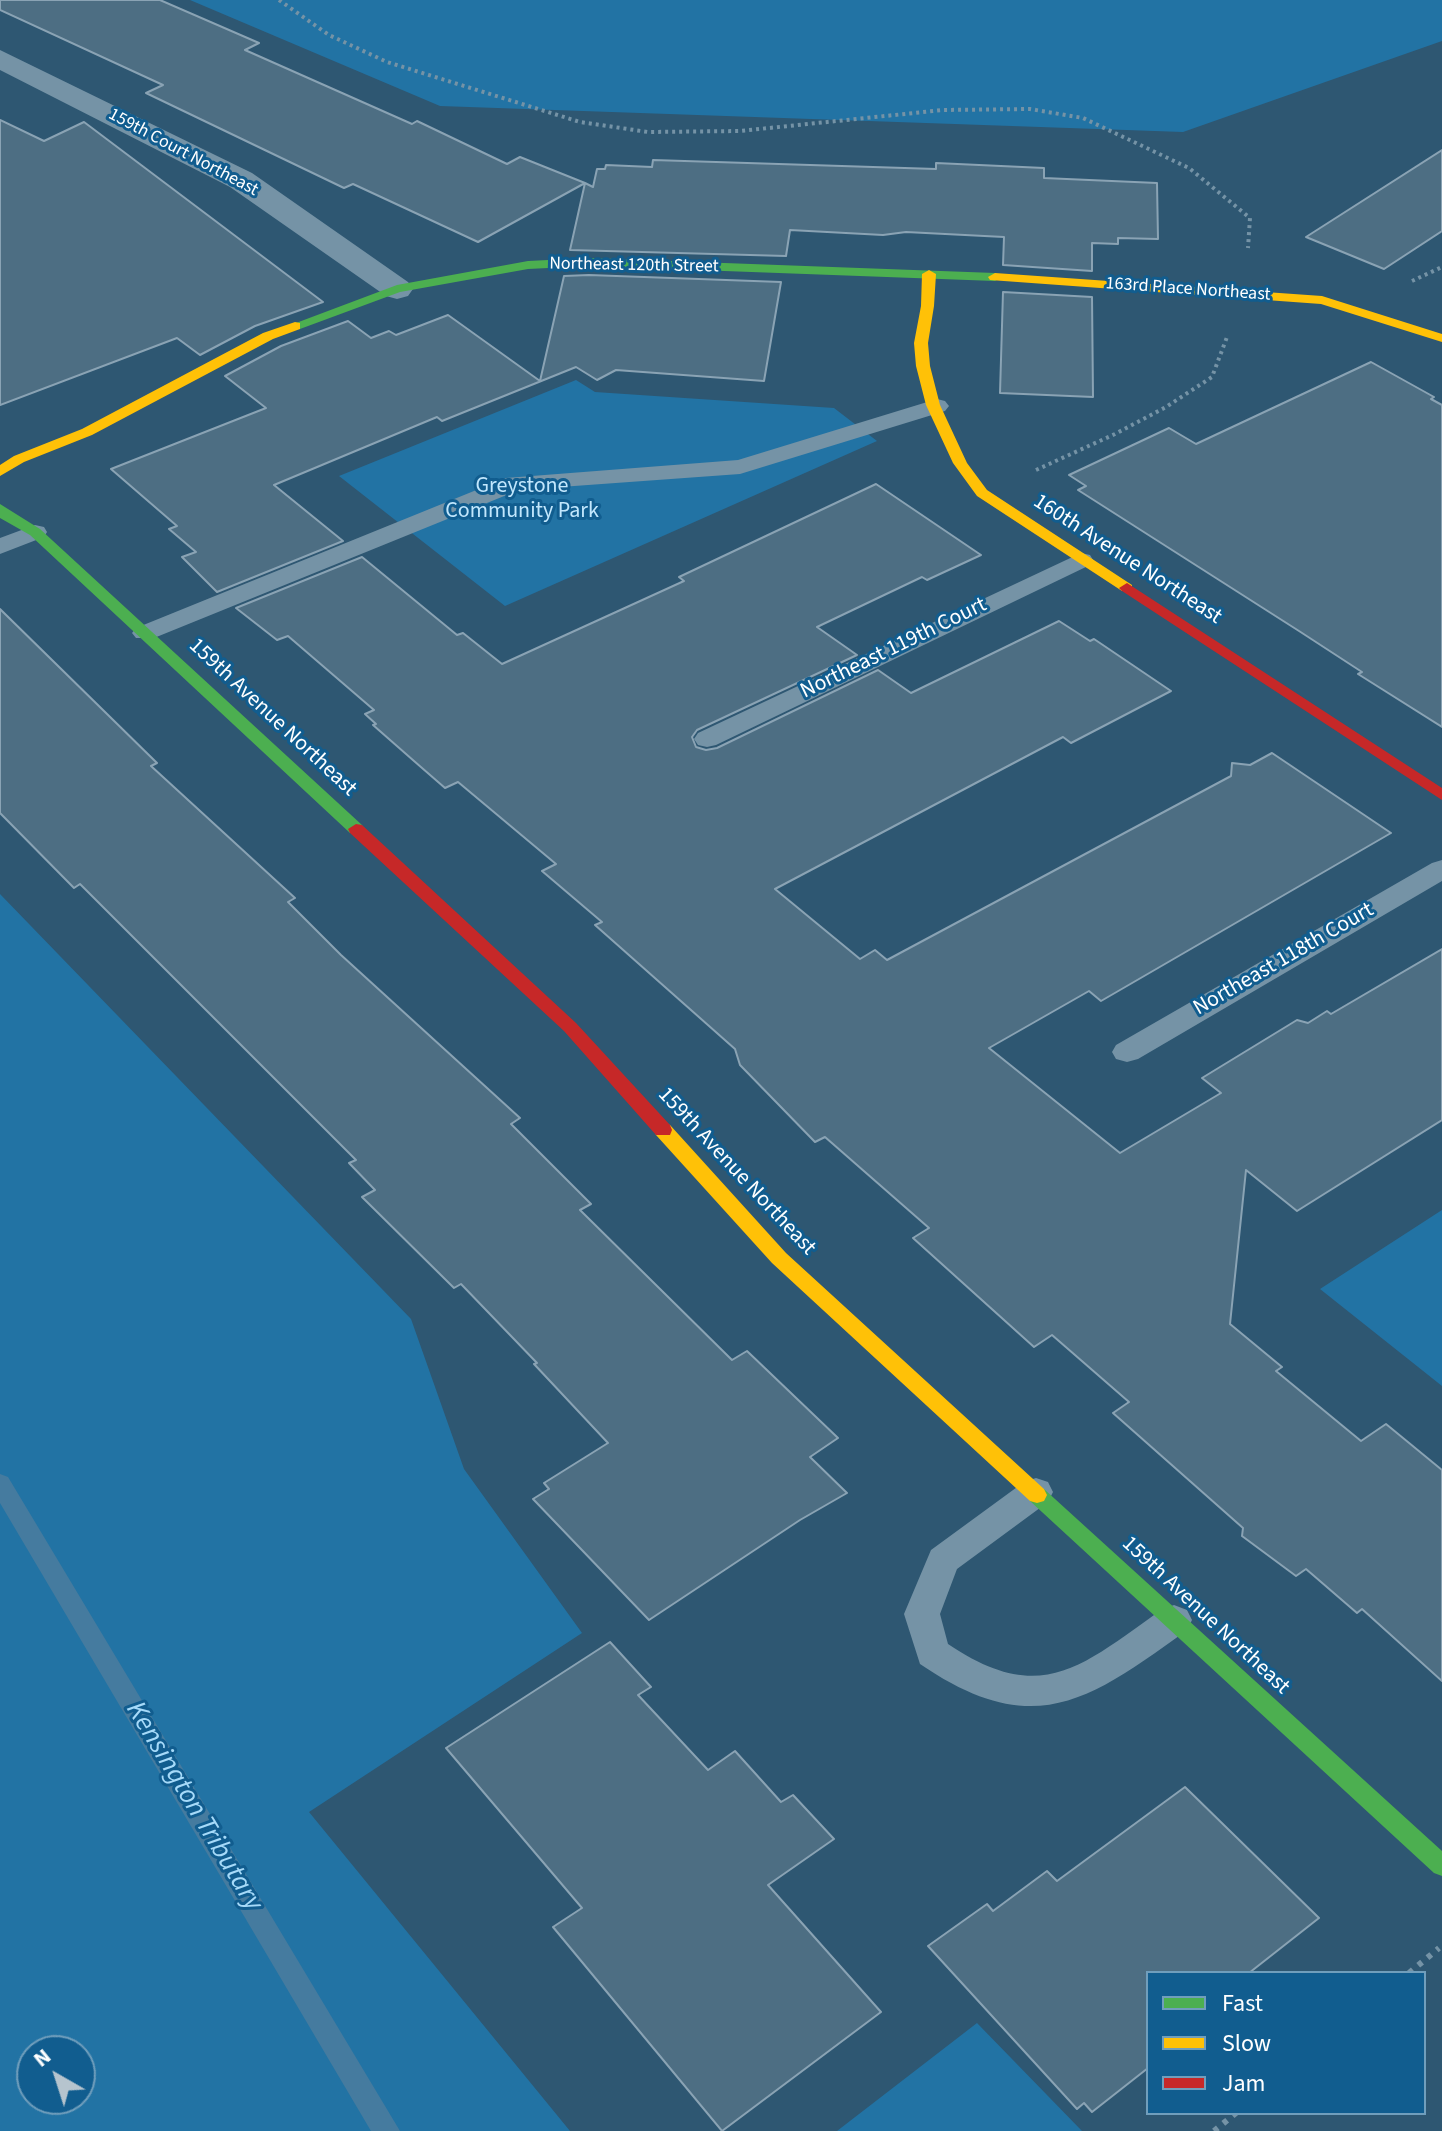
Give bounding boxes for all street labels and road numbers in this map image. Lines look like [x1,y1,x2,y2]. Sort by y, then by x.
street label: 159th Court Northeast [104,104,262,202]
street label: Northeast 120th Street [549,254,719,278]
street label: 163rd Place Northeast [1105,273,1271,307]
street label: 160th Avenue Northeast [1028,489,1226,631]
street label: Northeast 119th Court [797,593,991,705]
street label: 159th Avenue Northeast [183,633,361,803]
street label: Northeast 118th Court [1189,898,1379,1022]
street label: 159th Avenue Northeast [651,1083,821,1261]
street label: 159th Avenue Northeast [1116,1531,1294,1701]

